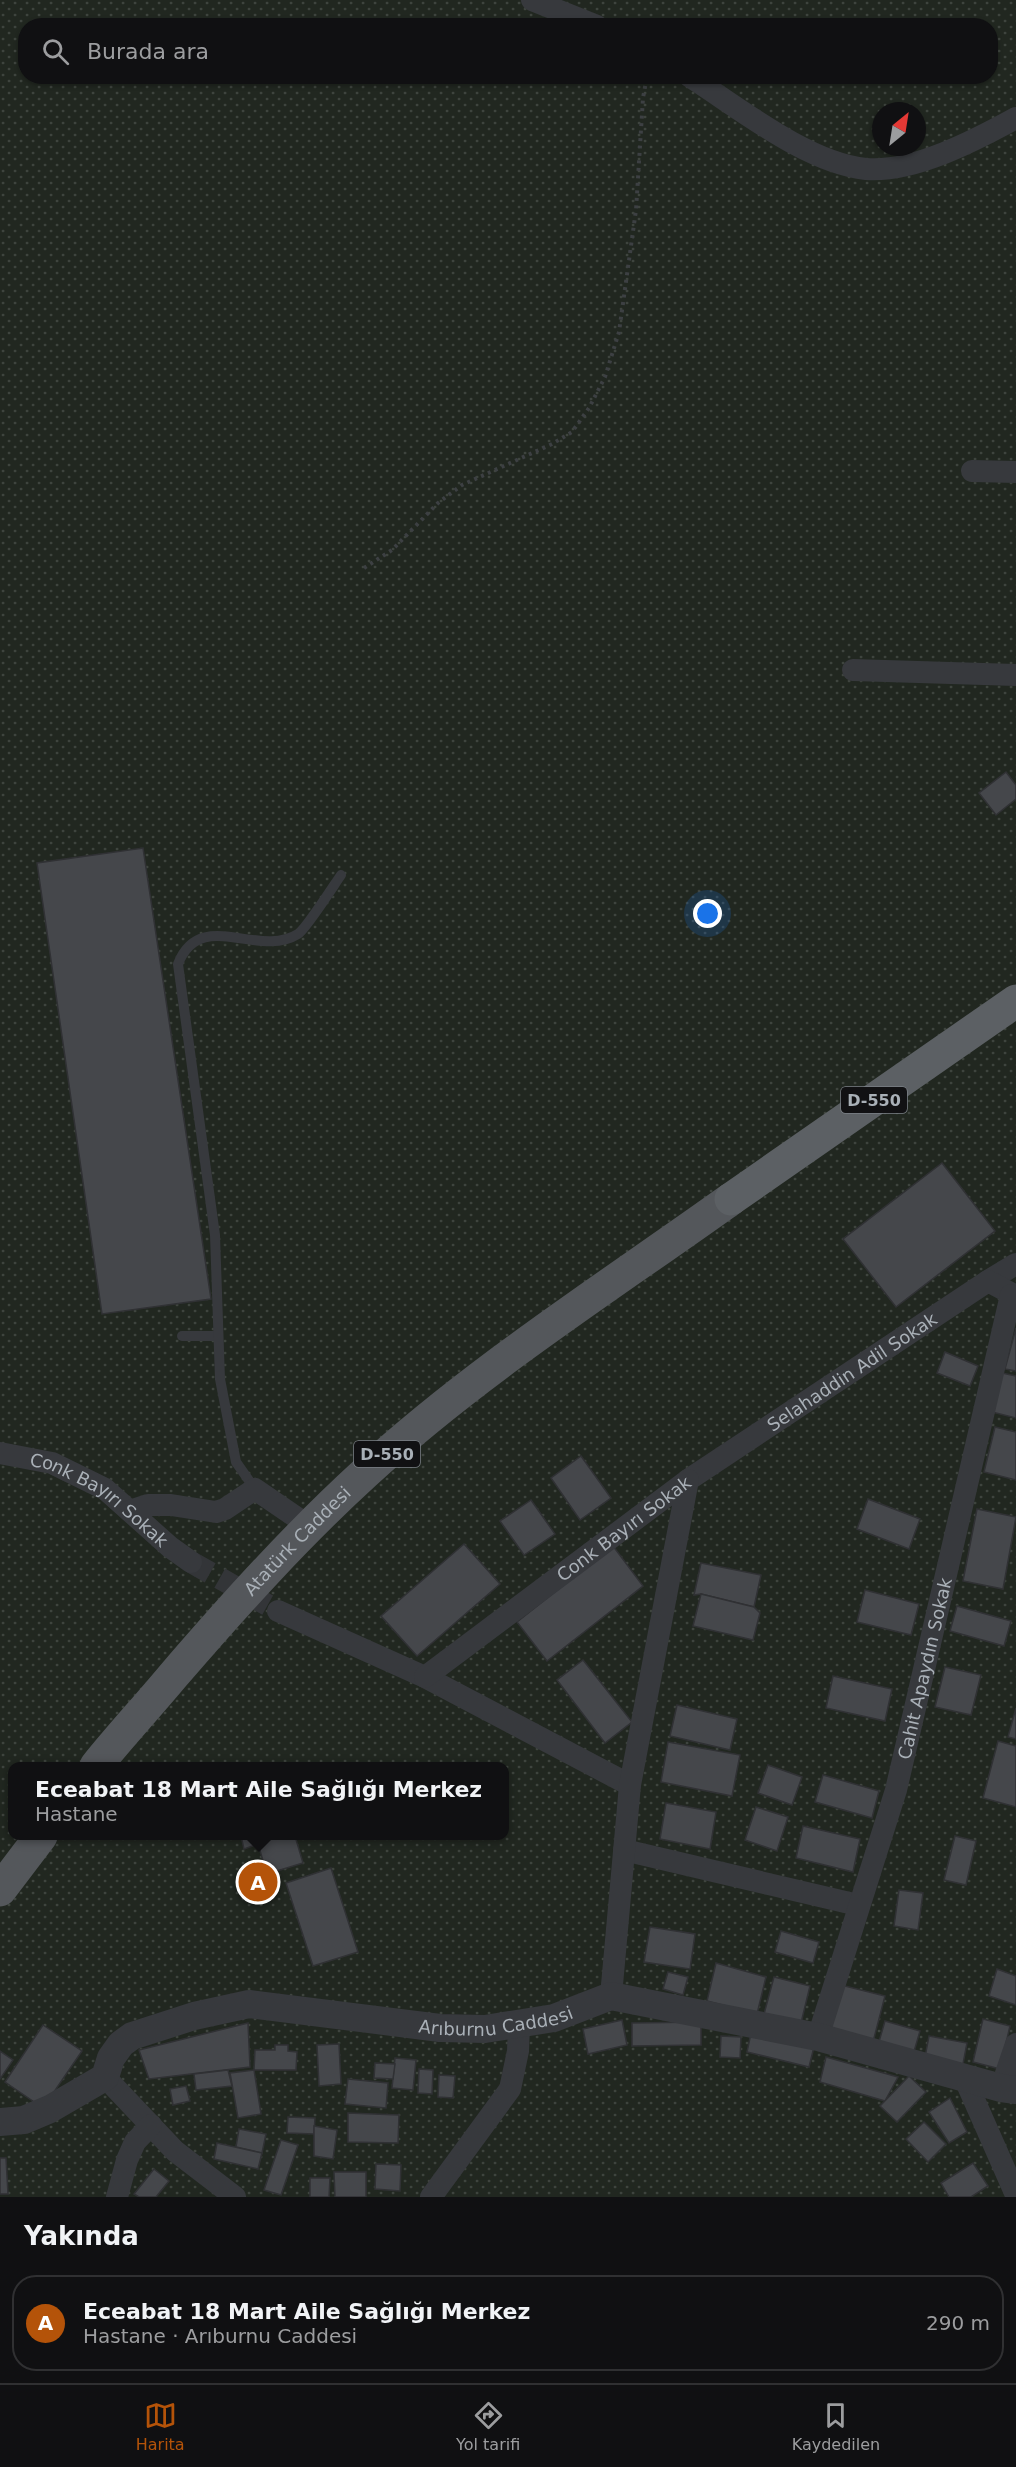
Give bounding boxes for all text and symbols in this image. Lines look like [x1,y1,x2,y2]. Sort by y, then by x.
search box [18,18,998,84]
icon: search [39,35,72,68]
text: Burada ara [87,39,209,64]
north arrow [872,102,926,156]
your location [693,899,722,928]
road number: D-550 [841,1087,907,1113]
street label: Selahaddin Adil Sokak [763,1307,941,1435]
road number: D-550 [354,1441,420,1467]
street label: Conk Bayırı Sokak [28,1449,173,1551]
street label: Conk Bayırı Sokak [552,1471,695,1585]
street label: Atatürk Caddesi [239,1482,355,1599]
street label: Cahit Apaydın Sokak [893,1575,956,1761]
popup [8,1762,509,1840]
text: Eceabat 18 Mart Aile Sağlığı Merkez [35,1777,482,1802]
text: Hastane [35,1802,118,1826]
pin: A [238,1860,278,1904]
street label: Arıburnu Caddesi [418,2001,576,2039]
text: Yakında [24,2221,139,2251]
text: Eceabat 18 Mart Aile Sağlığı Merkez [83,2299,530,2324]
text: A [38,2311,53,2335]
text: 290 m [926,2311,990,2335]
text: Hastane · Arıburnu Caddesi [83,2324,357,2348]
tab: Harita [136,2399,185,2454]
tab: Yol tarifi [456,2399,520,2454]
tab: Kaydedilen [792,2399,880,2454]

